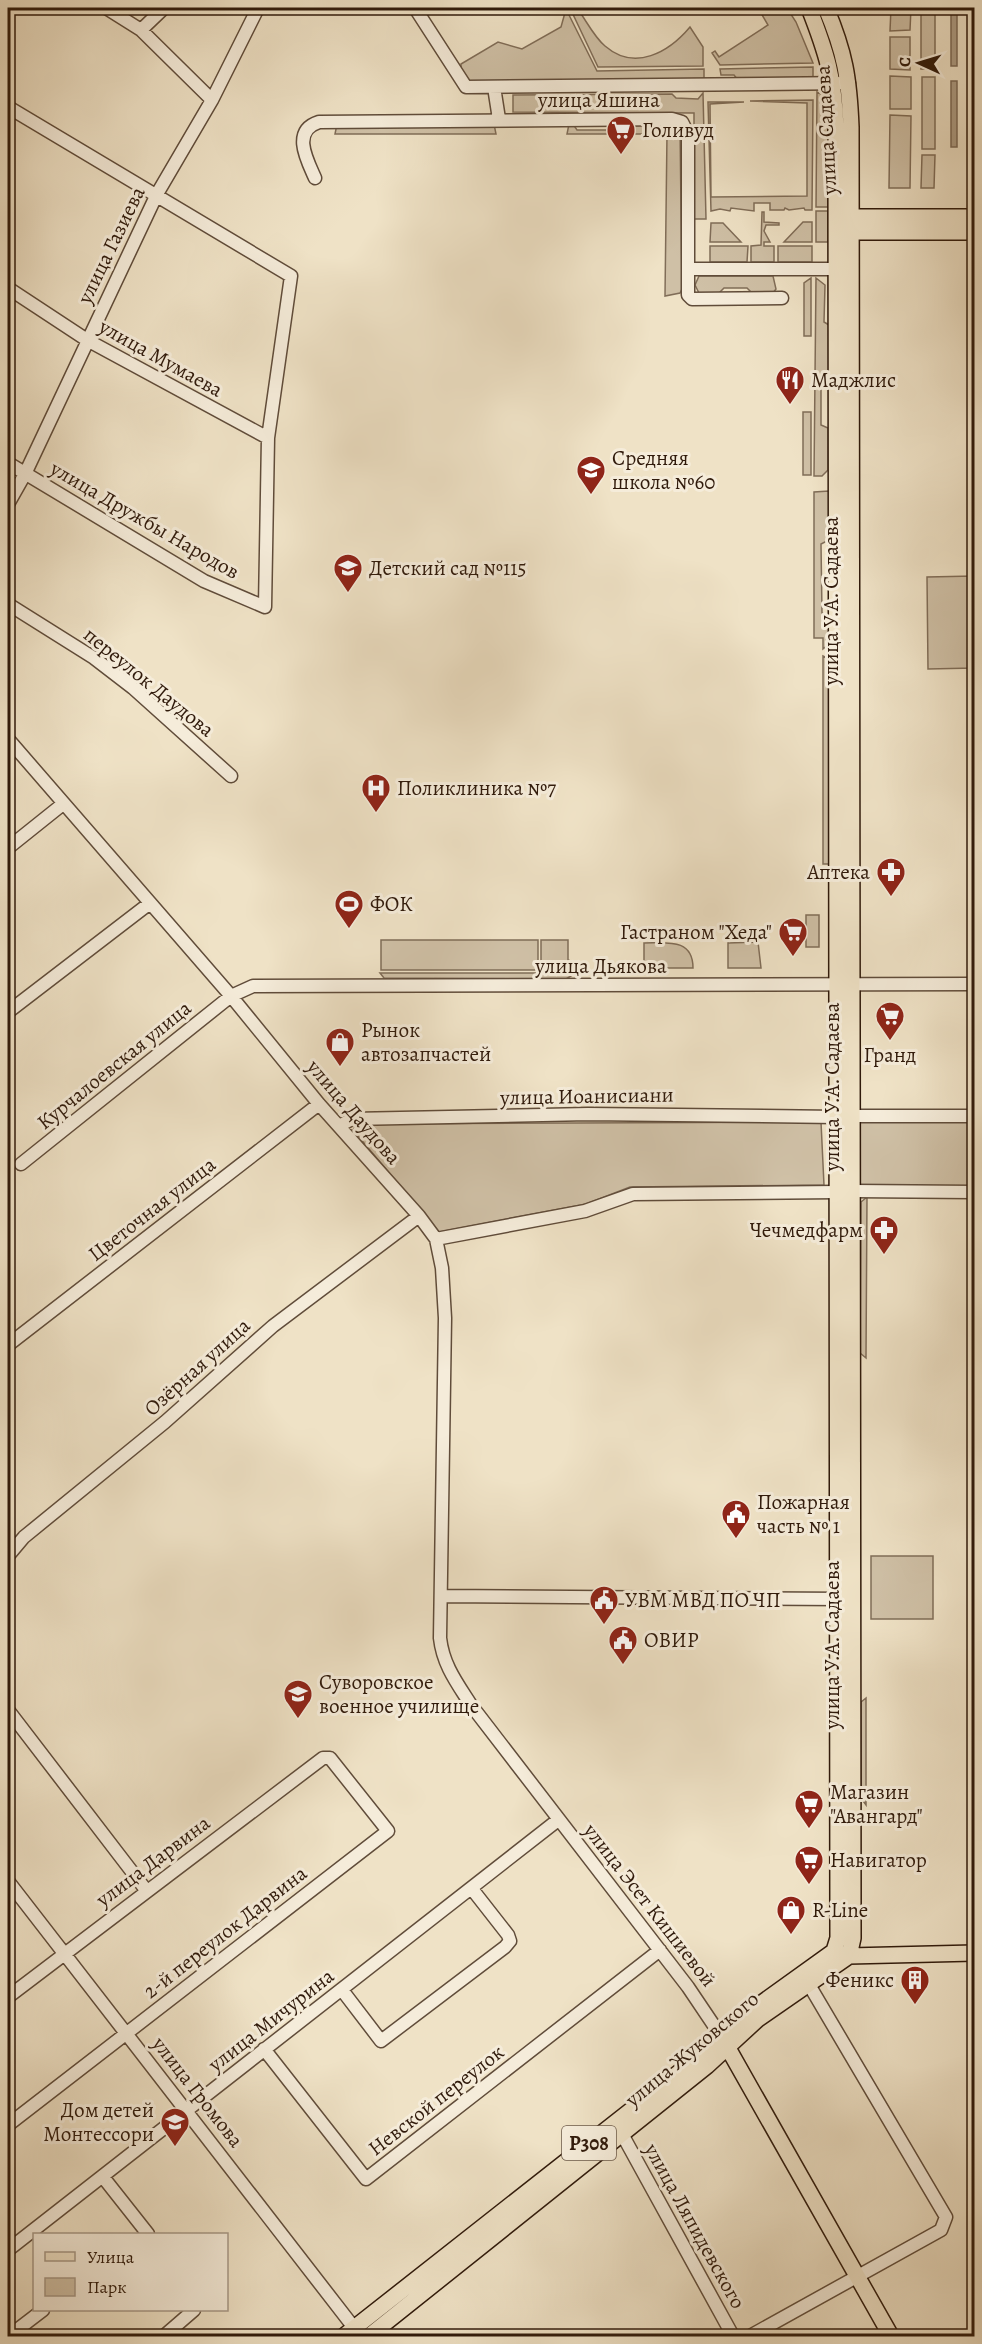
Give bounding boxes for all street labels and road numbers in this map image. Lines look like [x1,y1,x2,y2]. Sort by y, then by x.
street label: улица Садаева [809,64,843,197]
street label: улица Яшина [537,86,660,114]
street label: улица Газиева [70,181,152,309]
street label: улица Мумаева [93,312,228,404]
street label: улица Дружбы Народов [44,454,245,586]
street label: улица У.А. Садаева [817,516,845,686]
street label: переулок Даудова [78,621,220,744]
street label: улица Дьякова [534,952,667,980]
street label: Курчалоевская улица [31,994,197,1136]
street label: улица У.А. Садаева [818,1002,846,1172]
street label: улица Даудова [300,1053,408,1171]
street label: улица Иоанисиани [499,1080,674,1112]
street label: Цветочная улица [83,1150,222,1268]
street label: Озёрная улица [138,1312,256,1422]
street label: улица У.А. Садаева [818,1560,846,1730]
street label: улица Дарвина [89,1809,216,1914]
street label: улица Эсет Кишиевой [577,1817,723,1993]
street label: 2-й переулок Дарвина [137,1859,313,2005]
street label: улица Мичурина [202,1962,340,2079]
street label: улица Жуковского [618,1985,765,2114]
street label: улица Громова [145,2030,250,2153]
street label: Невской переулок [362,2038,510,2162]
road number: P308 [562,2126,616,2160]
street label: улица Ляпидевского [637,2137,752,2314]

